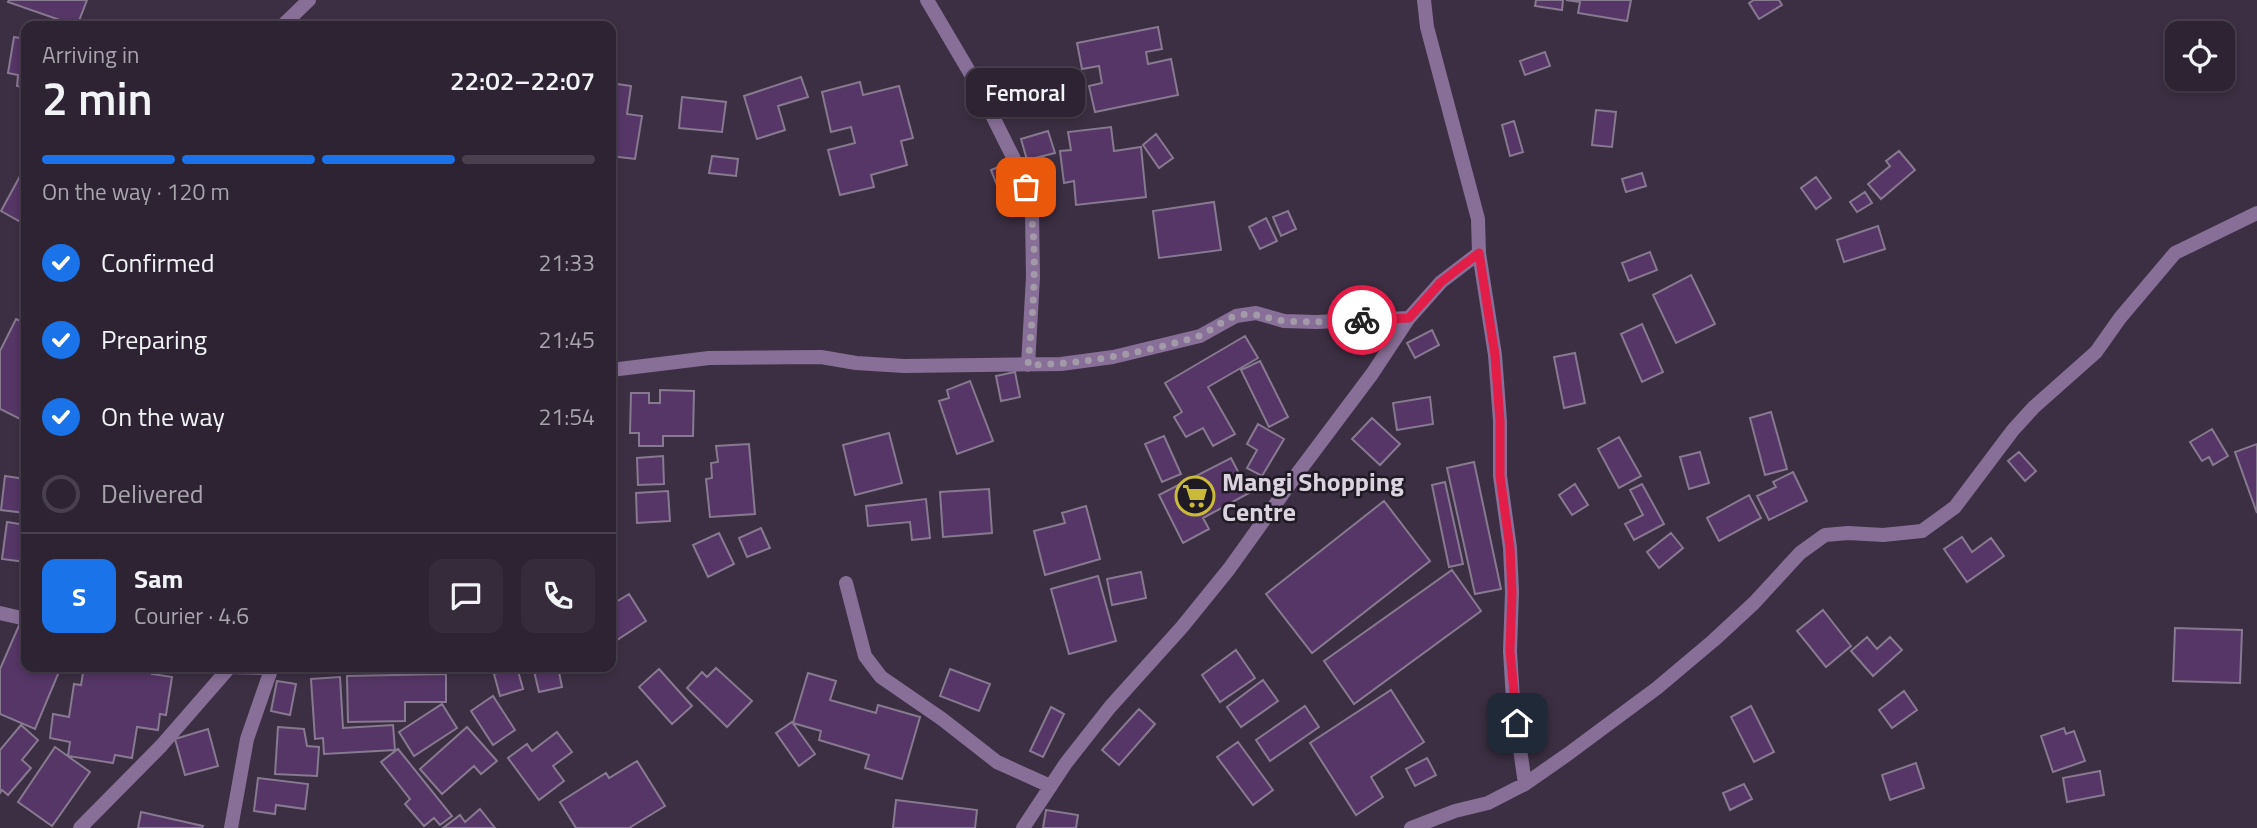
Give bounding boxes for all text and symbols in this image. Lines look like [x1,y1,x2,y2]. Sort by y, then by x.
map controls [2165,21,2235,91]
button: locate [2165,21,2235,91]
text: Arriving in [42,37,139,72]
text: 22:02–22:07 [450,61,595,100]
text: 2 min [42,63,153,133]
callout: Femoral [967,68,1086,117]
text: Femoral [985,75,1066,110]
pin [996,157,1056,217]
icon: bag [1007,168,1045,206]
text: On the way · 120 m [42,174,230,209]
text: Confirmed [101,243,215,282]
icon: check [42,244,80,282]
text: 21:33 [538,245,595,280]
courier [1327,285,1397,355]
icon: bike [1343,301,1381,339]
text: Preparing [101,320,207,359]
icon: check [42,321,80,359]
text: 21:45 [538,322,595,357]
text: On the way [101,397,225,436]
icon: check [42,398,80,436]
text: 21:54 [538,399,595,434]
place label: Mangi Shopping Centre [1222,462,1404,531]
text: Delivered [101,474,204,513]
supermarket icon: Mangi Shopping Centre [1174,475,1216,517]
text: Sam [134,559,183,598]
button: chat [429,559,503,633]
button: phone [521,559,595,633]
text: S [72,577,86,616]
text: Courier · 4.6 [134,598,249,633]
pin [1487,693,1547,753]
icon: home [1498,704,1536,742]

